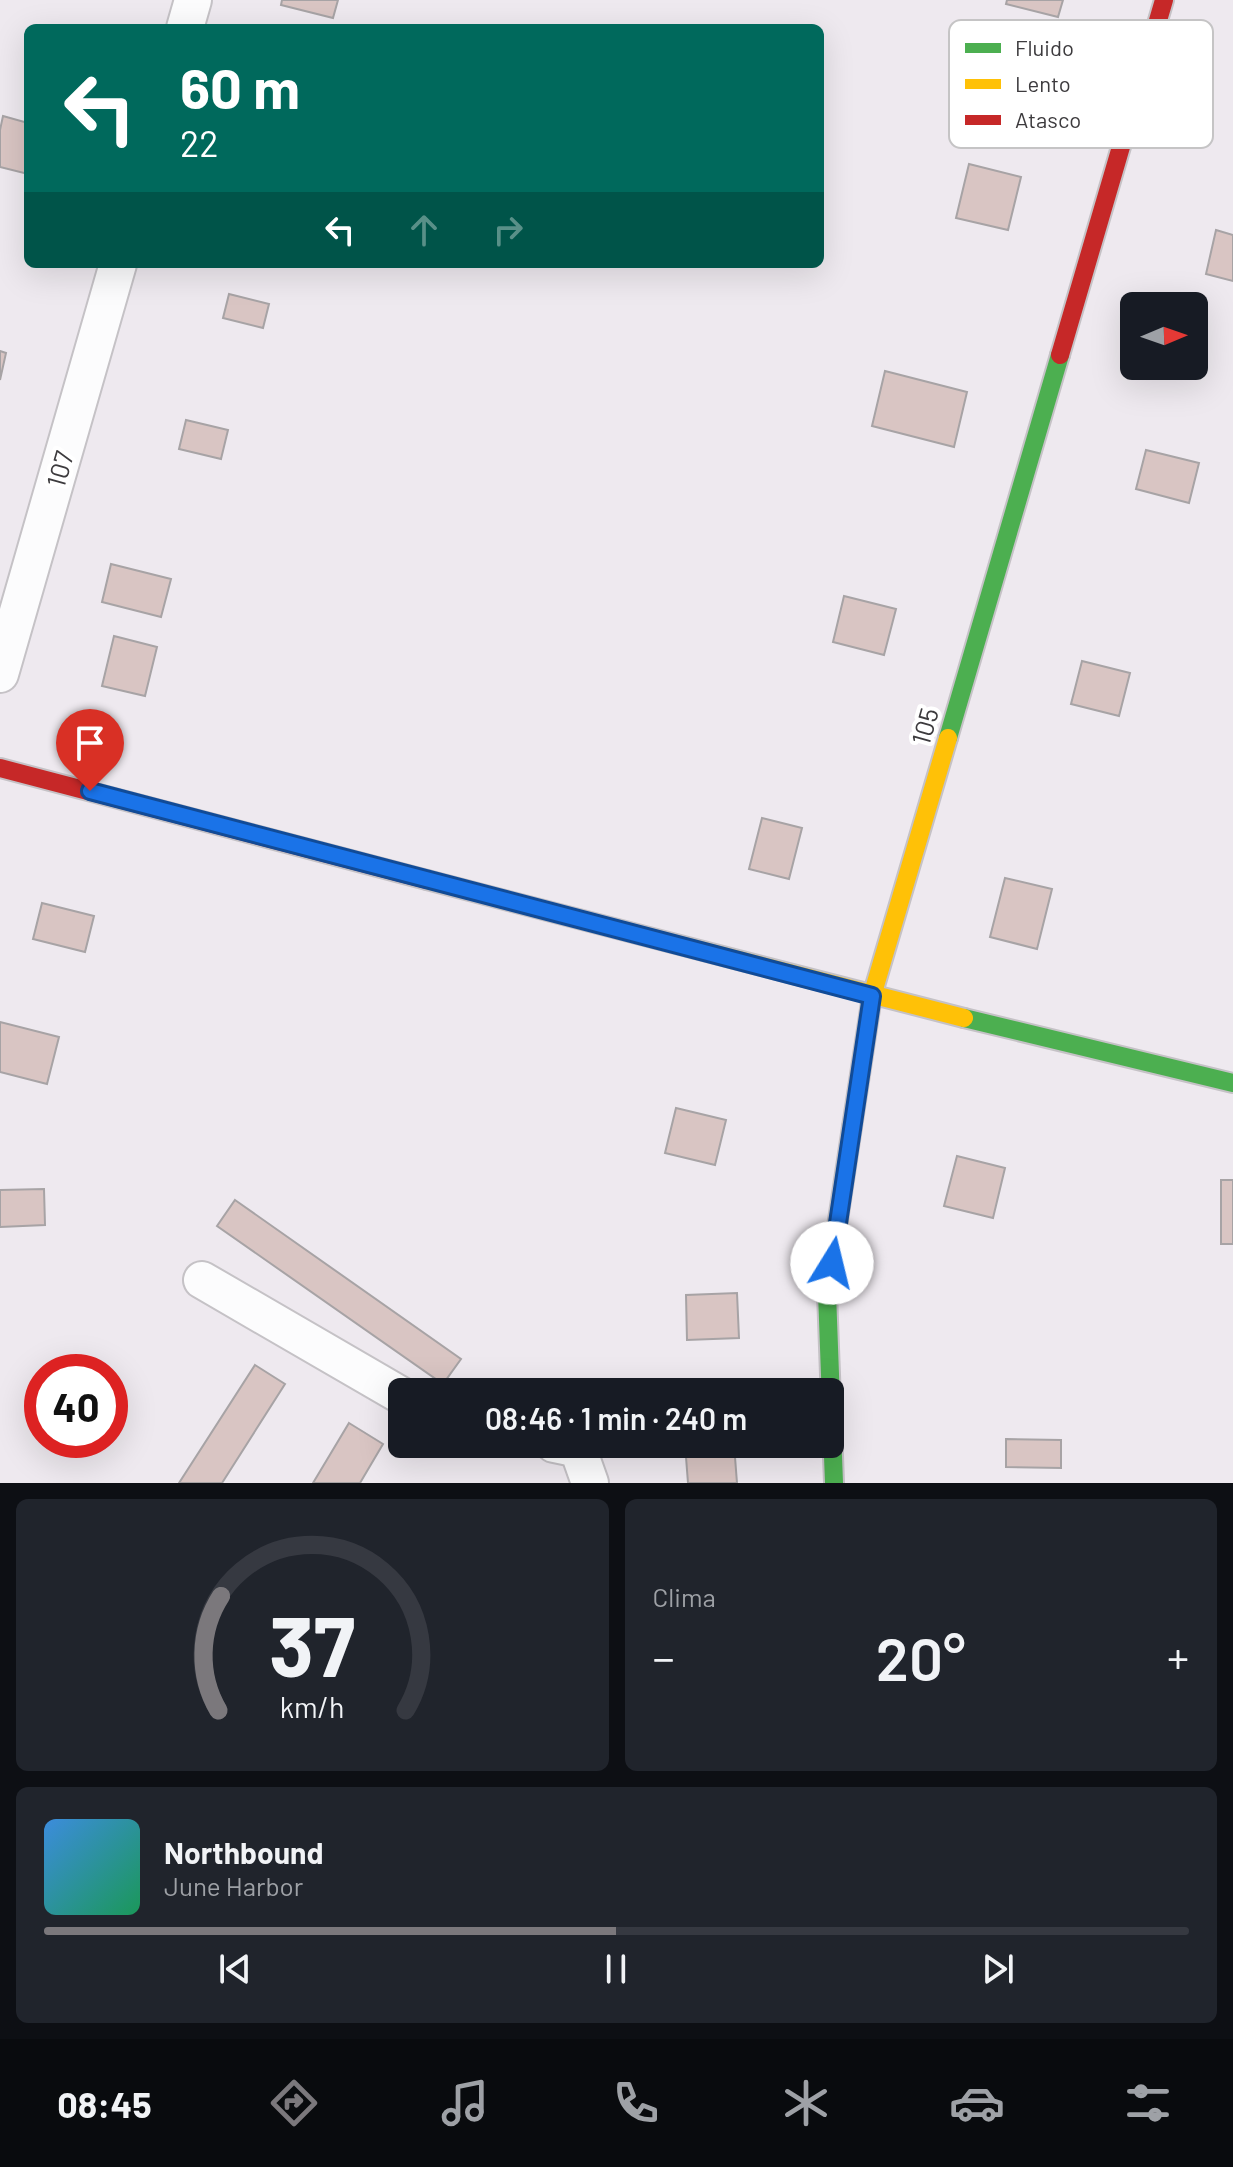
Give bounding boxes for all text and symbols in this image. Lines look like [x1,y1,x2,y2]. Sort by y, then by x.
legend [949,20,1213,148]
text: Fluido [1015,34,1074,60]
text: 60 m [180,53,300,120]
icon: left [48,56,152,160]
text: Lento [1015,70,1071,96]
text: Atasco [1015,106,1081,132]
text: 22 [180,121,219,164]
icon: left [318,208,362,252]
icon: ahead [402,208,446,252]
icon: right [486,208,530,252]
north arrow [1120,292,1208,380]
map controls [1120,292,1208,380]
street label: 107 [39,447,79,491]
street label: 105 [904,704,944,748]
pin [56,709,124,791]
icon: arrive [68,721,112,765]
position arrow [790,1221,874,1305]
speed limit sign: 40 [24,1354,128,1458]
text: 08:46 · 1 min · 240 m [485,1400,747,1436]
text: Clima [653,1581,716,1612]
text: 37 [269,1594,355,1694]
text: 20° [876,1621,966,1693]
text: − [653,1630,675,1683]
text: + [1167,1630,1189,1683]
text: km/h [280,1689,345,1724]
text: Northbound [164,1834,323,1870]
text: June Harbor [164,1870,303,1901]
icon: previous [213,1947,257,1991]
icon: pause [594,1947,638,1991]
icon: next [976,1947,1020,1991]
icon: directions [266,2075,322,2131]
icon: music [437,2075,493,2131]
icon: phone [608,2075,664,2131]
icon: climate [778,2075,834,2131]
icon: car [949,2075,1005,2131]
icon: filters [1120,2075,1176,2131]
text: 08:45 [57,2082,152,2125]

